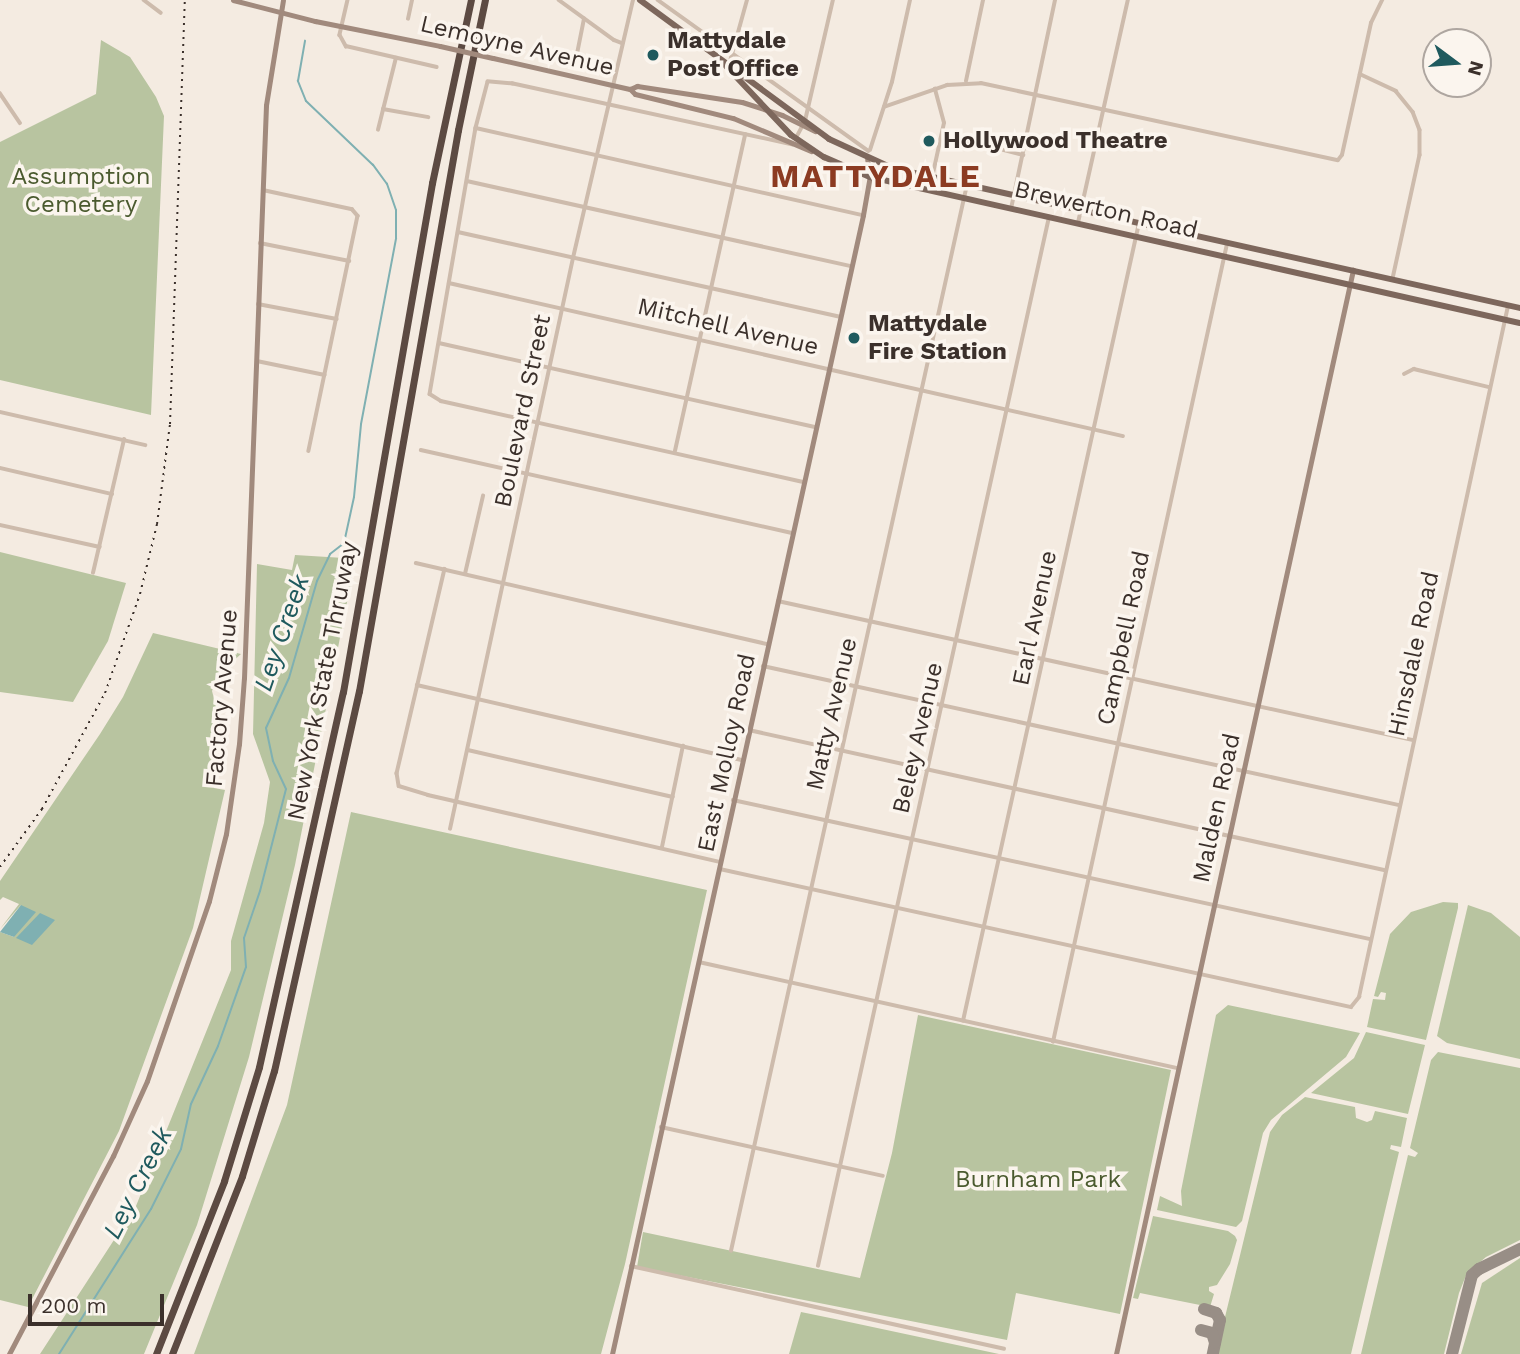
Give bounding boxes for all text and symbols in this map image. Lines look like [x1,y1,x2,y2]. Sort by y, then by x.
street label: Lemoyne Avenue [417,10,617,82]
place label: Mattydale Post Office [667,27,799,83]
north arrow [1422,28,1492,98]
marker: Mattydale Post Office [645,47,661,63]
text: N [1463,58,1489,78]
place label: Hollywood Theatre [943,127,1168,155]
marker: Hollywood Theatre [921,133,937,149]
district label: MATTYDALE [771,157,981,195]
park label: Assumption Cemetery [11,163,151,219]
street label: Brewerton Road [1012,175,1200,245]
street label: Mitchell Avenue [634,292,822,362]
place label: Mattydale Fire Station [868,310,1007,366]
street label: Boulevard Street [489,312,557,510]
marker: Mattydale Fire Station [846,330,862,346]
street label: New York State Thruway [282,538,364,824]
street label: Earl Avenue [1006,547,1064,689]
street label: Campbell Road [1091,548,1157,728]
street label: Hinsdale Road [1382,569,1446,739]
water label: Ley Creek [247,570,317,696]
street label: Factory Avenue [200,607,244,789]
street label: Matty Avenue [800,634,864,794]
street label: East Molloy Road [692,651,762,855]
street label: Beley Avenue [886,659,950,817]
street label: Malden Road [1187,731,1247,885]
water label: Ley Creek [96,1122,180,1244]
park label: Burnham Park [955,1166,1121,1194]
scale bar [32,1280,168,1324]
text: 200 m [41,1293,107,1318]

